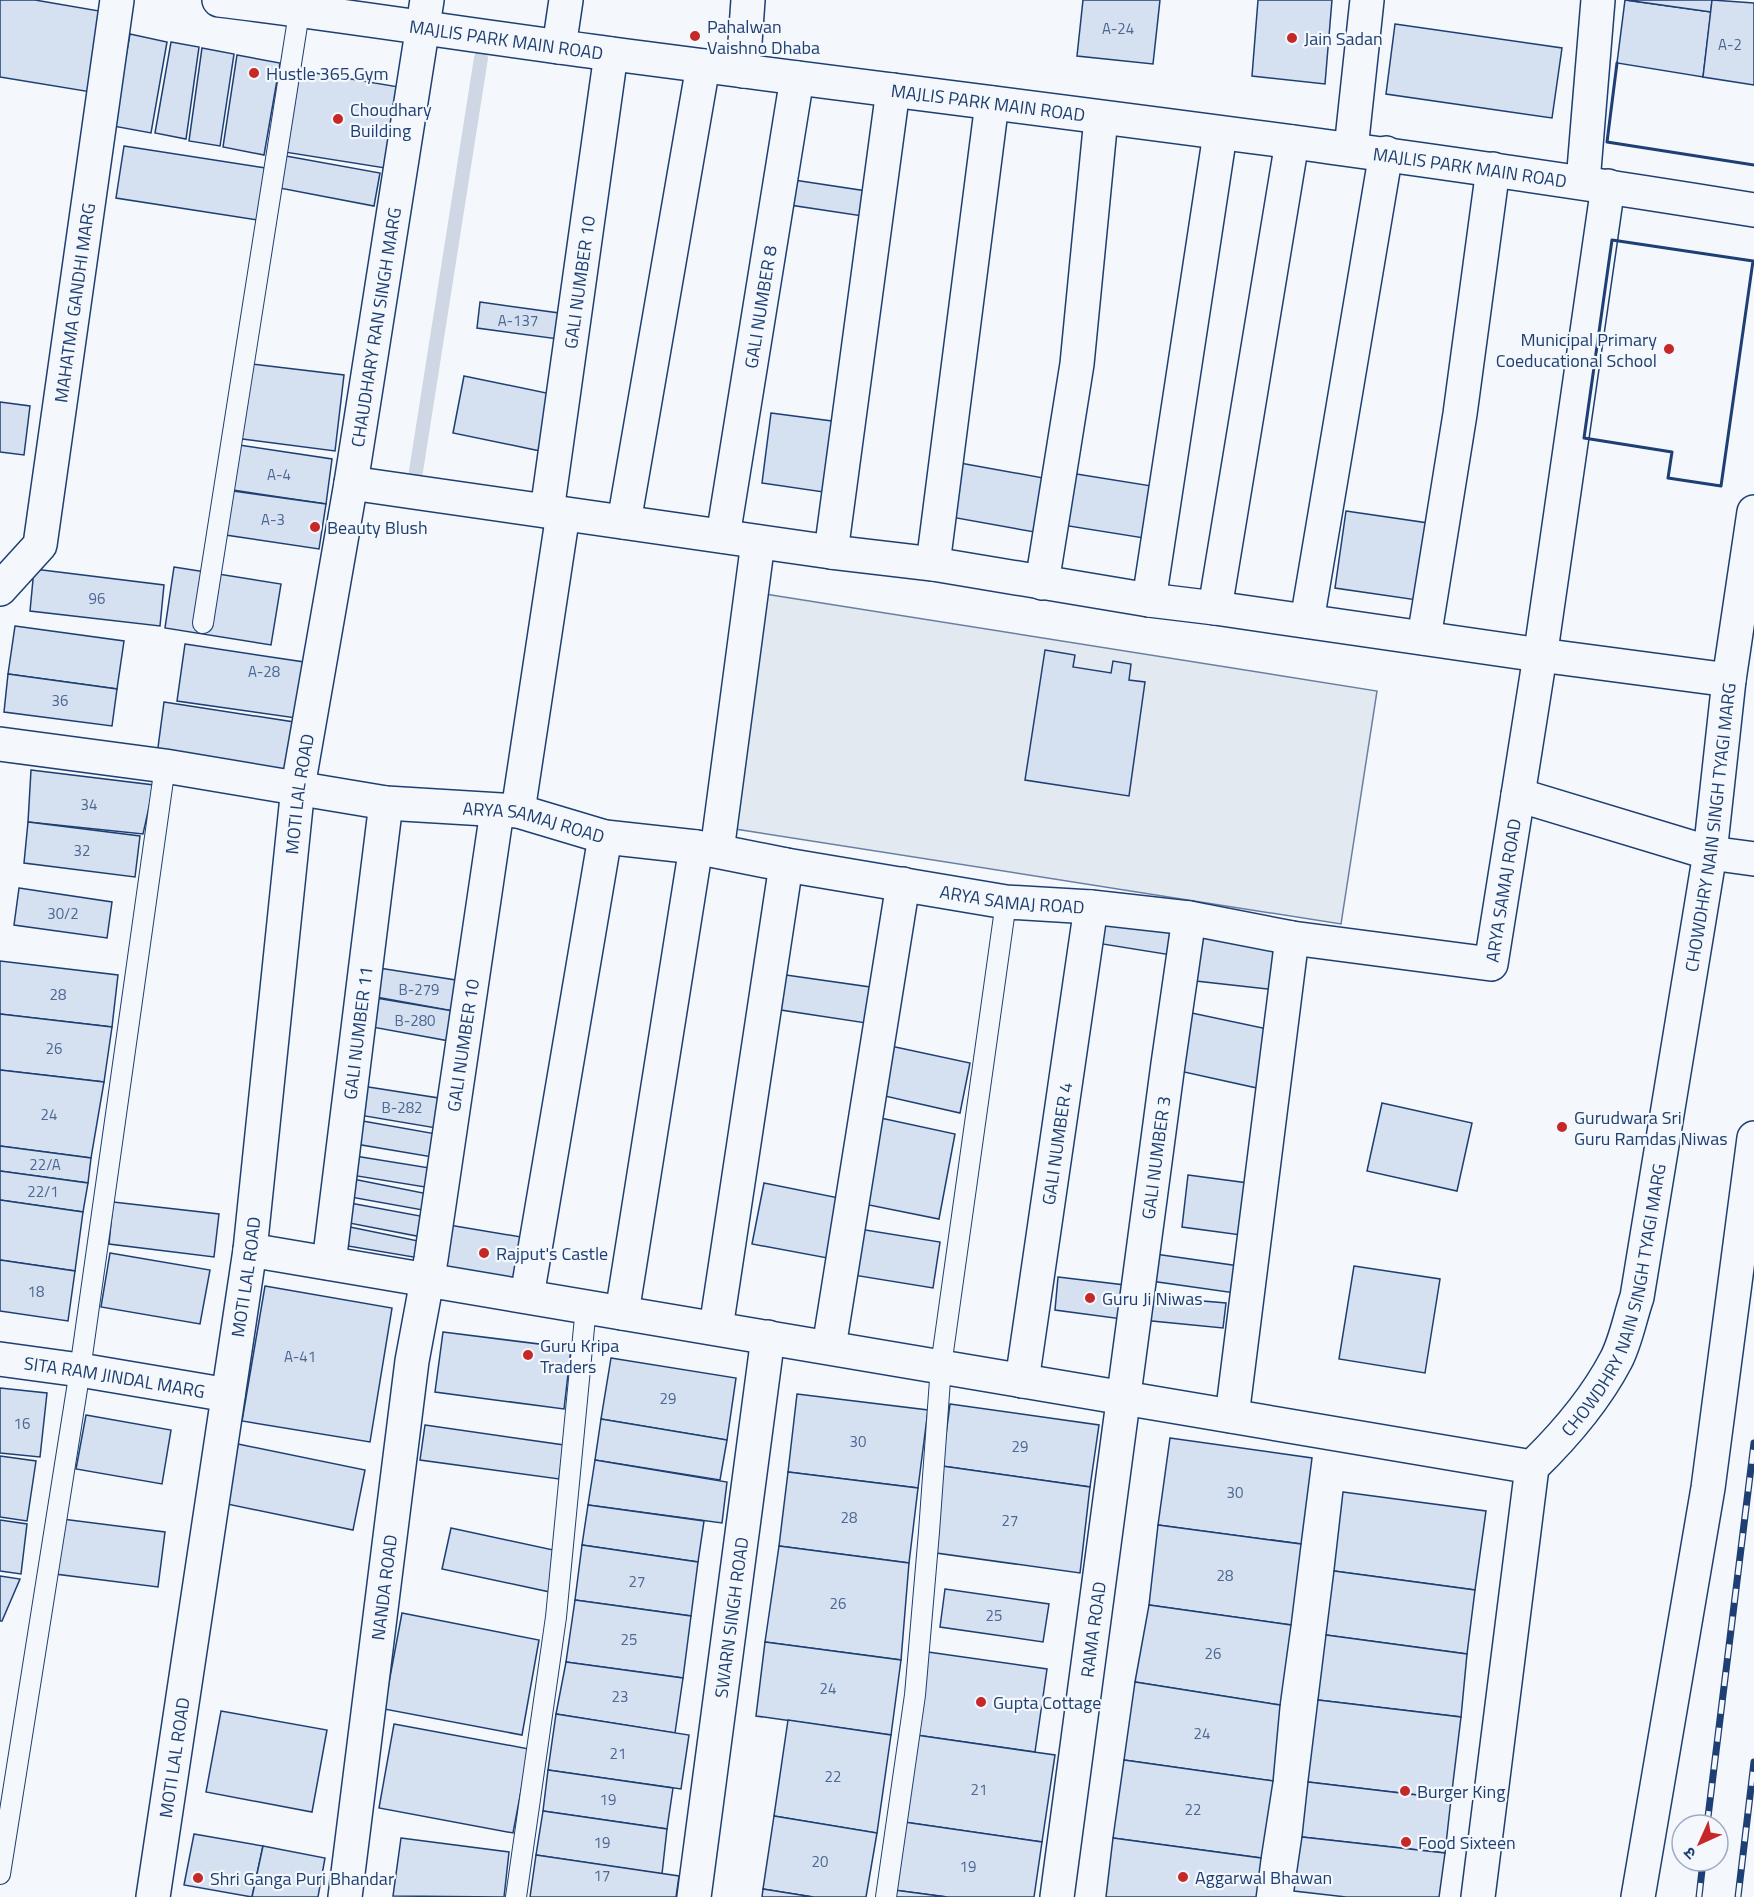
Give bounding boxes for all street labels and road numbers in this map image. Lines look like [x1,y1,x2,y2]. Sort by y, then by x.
street label: MAJLIS PARK MAIN ROAD [408,12,605,66]
street label: MAJLIS PARK MAIN ROAD [889,76,1087,128]
street label: MAJLIS PARK MAIN ROAD [1371,140,1569,194]
street label: MAHATMA GANDHI MARG [47,201,102,404]
street label: CHAUDHARY RAN SINGH MARG [343,205,408,449]
street label: GALI NUMBER 10 [556,214,602,350]
street label: GALI NUMBER 8 [737,244,783,370]
street label: CHOWDHRY NAIN SINGH TYAGI MARG [1677,681,1742,974]
street label: MOTI LAL ROAD [278,731,321,856]
street label: ARYA SAMAJ ROAD [462,794,608,850]
street label: ARYA SAMAJ ROAD [1478,816,1528,964]
street label: ARYA SAMAJ ROAD [938,878,1085,920]
street label: GALI NUMBER 11 [336,965,379,1101]
street label: GALI NUMBER 10 [439,977,486,1114]
street label: GALI NUMBER 4 [1034,1080,1079,1207]
street label: GALI NUMBER 3 [1134,1094,1177,1221]
street label: CHOWDHRY NAIN SINGH TYAGI MARG [1554,1161,1672,1442]
street label: MOTI LAL ROAD [224,1215,267,1339]
street label: SITA RAM JINDAL MARG [22,1349,207,1404]
street label: NANDA ROAD [364,1533,404,1642]
street label: SWARN SINGH ROAD [707,1535,755,1700]
street label: RAMA ROAD [1073,1580,1112,1679]
street label: MOTI LAL ROAD [152,1695,196,1820]

